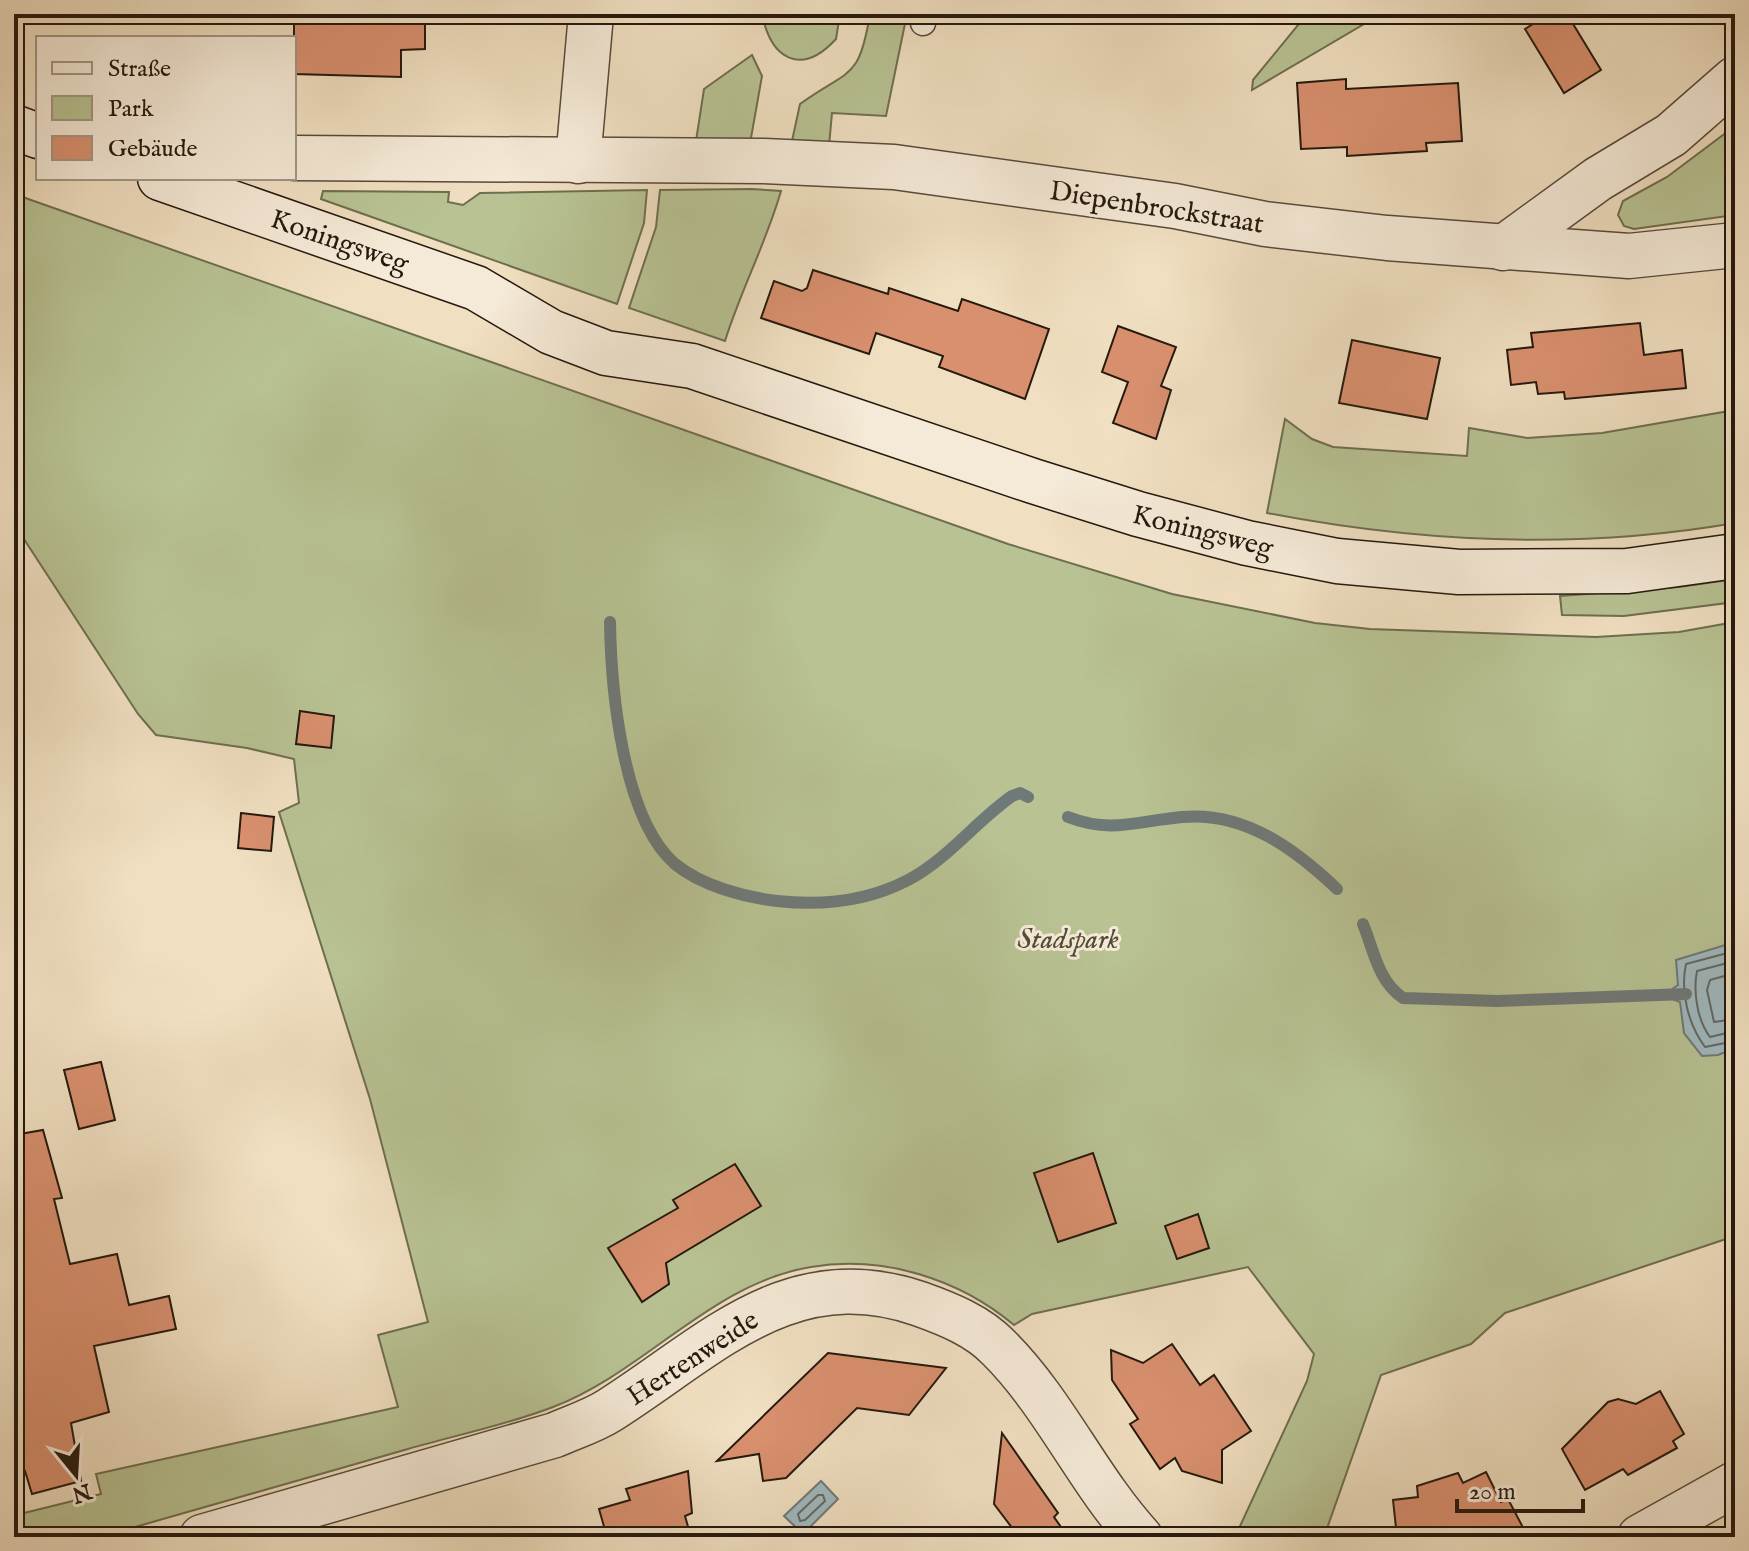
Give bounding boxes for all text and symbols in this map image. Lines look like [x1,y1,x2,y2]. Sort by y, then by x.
legend [36,36,296,180]
text: Straße [108,54,171,85]
text: Park [108,94,154,125]
text: Gebäude [108,134,198,165]
street label: Diepenbrockstraat [1047,174,1267,243]
street label: Koningsweg [265,202,414,283]
street label: Koningsweg [1128,498,1277,567]
park label: Stadspark [1017,923,1119,958]
street label: Hertenweide [621,1303,766,1415]
north arrow [36,1435,116,1515]
scale bar [1457,1463,1583,1513]
text: N [68,1476,96,1508]
text: 20 m [1469,1477,1516,1508]

